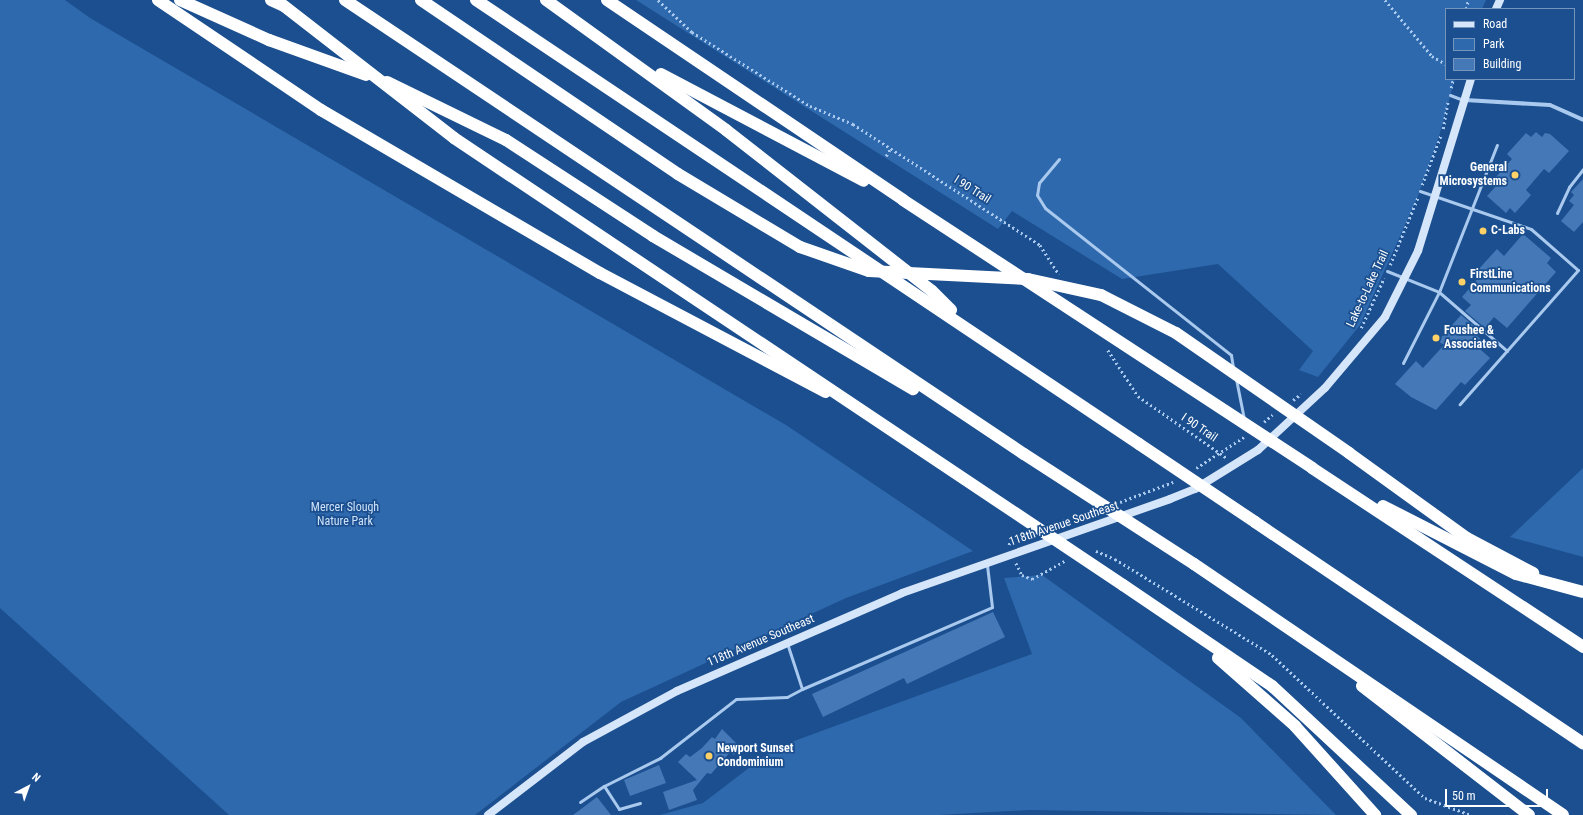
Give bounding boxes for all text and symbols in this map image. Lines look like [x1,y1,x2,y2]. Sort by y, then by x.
legend [1445,8,1575,80]
text: Road [1483,17,1507,31]
text: Park [1483,37,1504,51]
text: Building [1483,57,1521,71]
place label: General Microsystems [1440,161,1507,189]
marker: General Microsystems [1510,170,1520,180]
street label: I 90 Trail [951,173,993,207]
place label: C-Labs [1491,224,1525,238]
marker: C-Labs [1478,226,1488,236]
street label: Lake-to-Lake Trail [1344,248,1392,330]
place label: FirstLine Communications [1470,268,1551,296]
marker: FirstLine Communications [1457,277,1467,287]
place label: Foushee & Associates [1444,324,1497,352]
marker: Foushee & Associates [1431,333,1441,343]
street label: I 90 Trail [1178,411,1220,445]
street label: 118th Avenue Southeast [1007,498,1121,550]
park label: Mercer Slough Nature Park [311,501,379,529]
street label: 118th Avenue Southeast [705,612,817,670]
place label: Newport Sunset Condominium [717,742,793,770]
marker: Newport Sunset Condominium [704,751,714,761]
north arrow [8,767,48,807]
text: N [29,770,43,785]
scale bar [1447,781,1550,807]
text: 50 m [1452,789,1476,803]

